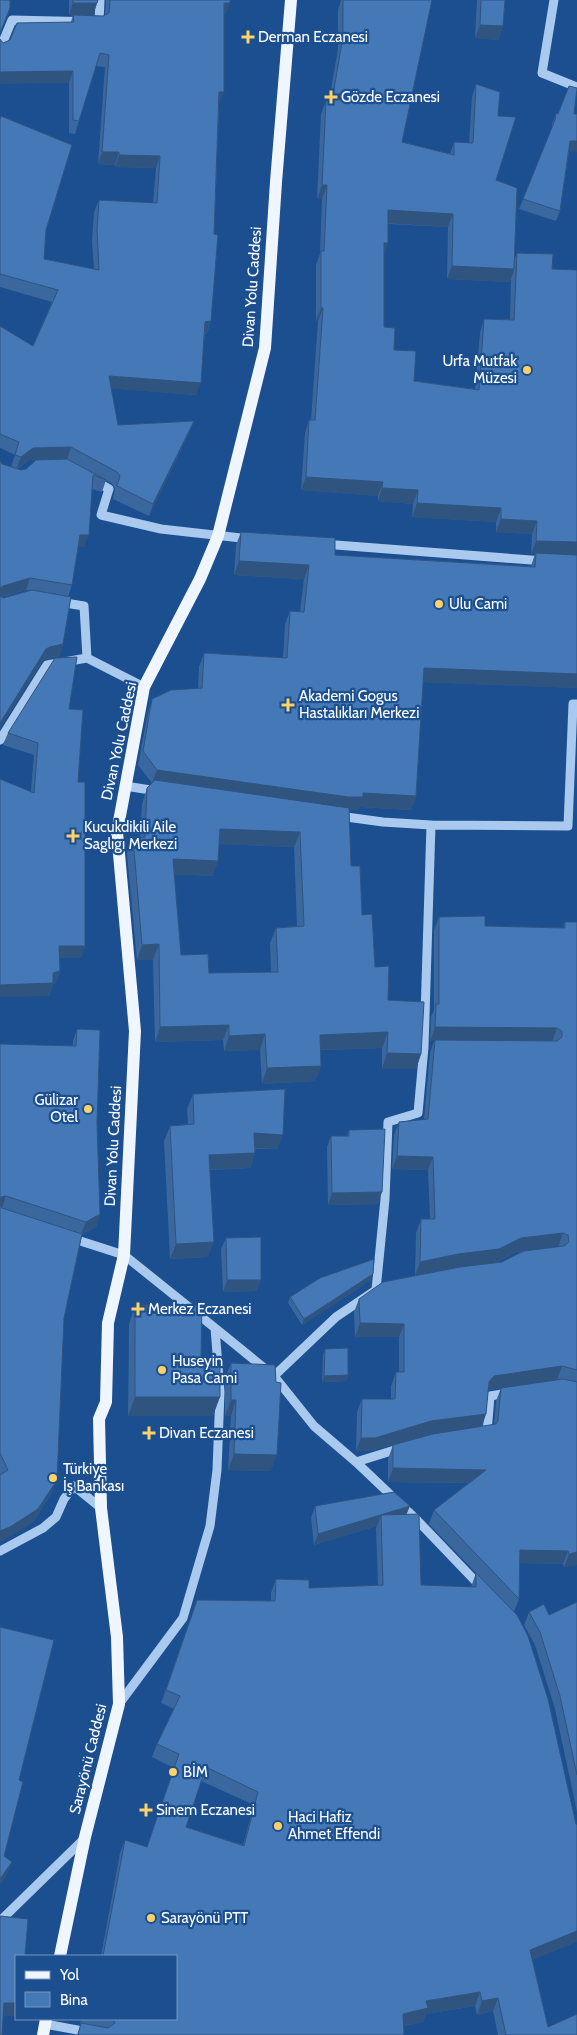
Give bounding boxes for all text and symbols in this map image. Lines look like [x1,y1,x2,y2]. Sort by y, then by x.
place label: Derman Eczanesi [258,28,368,46]
marker: Derman Eczanesi [242,31,254,43]
place label: Gözde Eczanesi [341,88,440,106]
marker: Gözde Eczanesi [325,91,337,103]
street label: Divan Yolu Caddesi [239,226,265,348]
place label: Urfa Mutfak Müzesi [442,352,517,387]
marker: Urfa Mutfak Müzesi [521,364,533,376]
place label: Ulu Cami [449,595,507,613]
marker: Ulu Cami [433,598,445,610]
street label: Divan Yolu Caddesi [98,680,140,802]
place label: Akademi Gogus Hastalıkları Merkezi [299,687,419,722]
marker: Akademi Gogus Hastalıkları Merkezi [281,698,295,712]
place label: Kucukdikili Aile Saglıgı Merkezi [84,818,177,853]
marker: Kucukdikili Aile Saglıgı Merkezi [66,829,80,843]
street label: Divan Yolu Caddesi [101,1085,125,1207]
place label: Gülizar Otel [34,1091,78,1126]
marker: Gülizar Otel [82,1103,94,1115]
place label: Merkez Eczanesi [148,1300,252,1318]
marker: Merkez Eczanesi [132,1303,144,1315]
place label: Huseyin Pasa Cami [172,1352,237,1387]
marker: Huseyin Pasa Cami [156,1364,168,1376]
place label: Divan Eczanesi [159,1424,254,1442]
marker: Divan Eczanesi [143,1427,155,1439]
place label: Türkiye İş Bankası [63,1460,124,1495]
marker: Türkiye İş Bankası [47,1472,59,1484]
street label: Sarayönü Caddesi [66,1702,110,1816]
place label: BİM [183,1762,208,1781]
marker: BİM [167,1766,179,1778]
place label: Sinem Eczanesi [156,1801,255,1819]
marker: Sinem Eczanesi [140,1804,152,1816]
place label: Haci Hafiz Ahmet Effendi [288,1808,380,1843]
marker: Haci Hafiz Ahmet Effendi [272,1820,284,1832]
place label: Sarayönü PTT [161,1909,248,1927]
marker: Sarayönü PTT [145,1912,157,1924]
legend [15,1955,178,2020]
text: Yol [59,1966,79,1984]
text: Bina [60,1991,88,2009]

